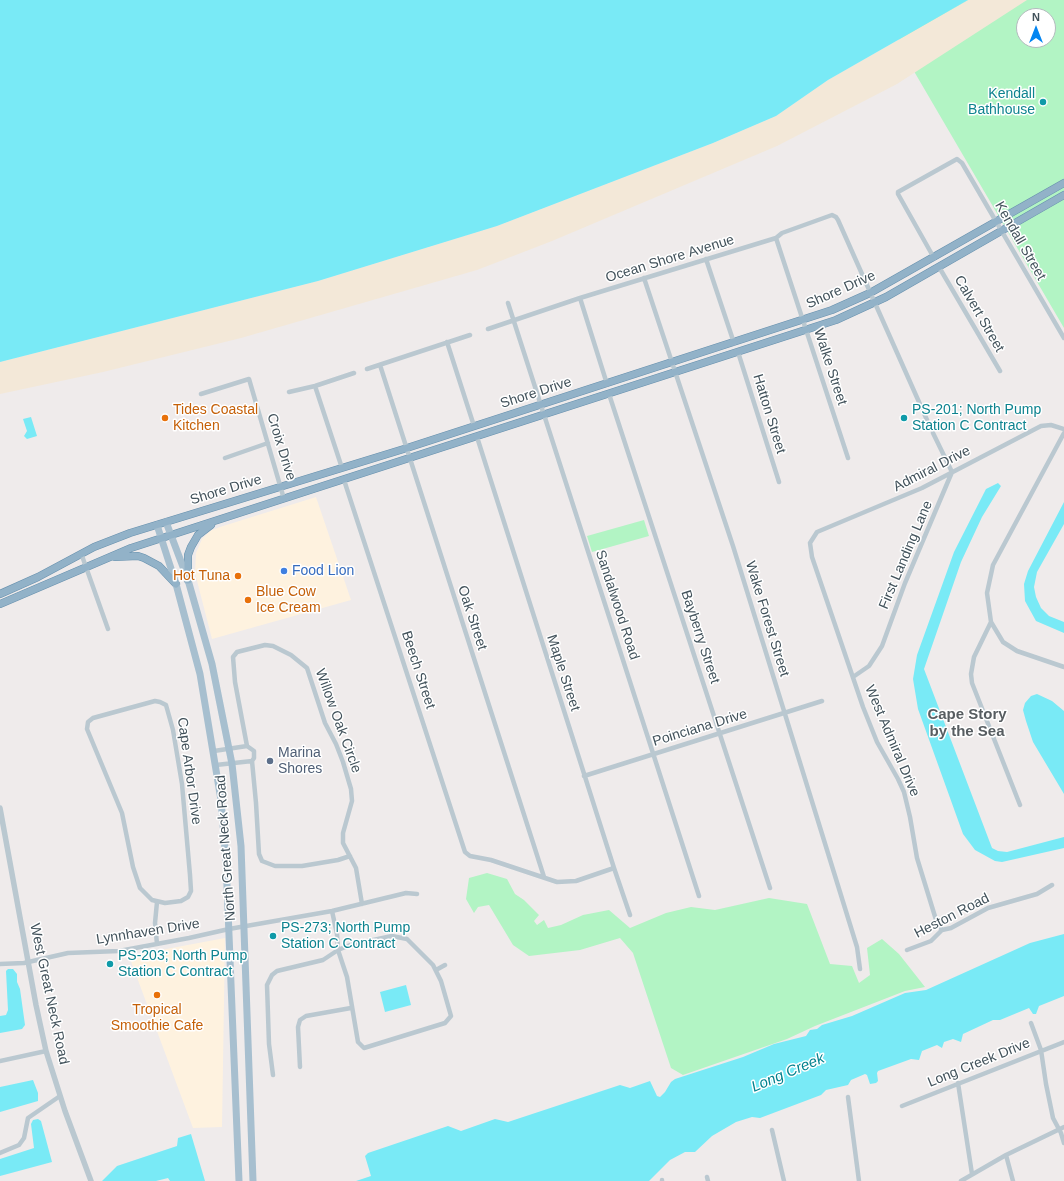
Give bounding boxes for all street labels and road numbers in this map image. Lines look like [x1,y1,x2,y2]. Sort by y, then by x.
street label: Kendall Street [991,199,1049,283]
street label: Ocean Shore Avenue [604,231,736,287]
street label: Shore Drive [804,267,878,313]
street label: Calvert Street [950,273,1008,355]
street label: Walke Street [810,327,850,407]
street label: Hatton Street [749,372,789,456]
street label: Shore Drive [498,374,574,412]
street label: Croix Drive [263,411,299,483]
street label: Admiral Drive [891,442,973,496]
street label: Shore Drive [188,471,264,509]
street label: First Landing Lane [876,498,936,612]
street label: Sandalwood Road [591,548,643,662]
street label: Wake Forest Street [741,559,793,679]
street label: Oak Street [454,584,490,652]
street label: Bayberry Street [677,588,723,686]
street label: Beech Street [398,629,438,711]
street label: Maple Street [543,633,583,713]
street label: Willow Oak Circle [311,667,365,775]
street label: West Admiral Drive [861,683,923,799]
street label: Poinciana Drive [651,706,749,750]
street label: Cape Arbor Drive [173,716,205,826]
street label: North Great Neck Road [213,774,239,922]
street label: Heston Road [912,890,992,942]
street label: Lynnhaven Drive [95,916,201,948]
street label: West Great Neck Road [26,922,72,1066]
street label: Long Creek Drive [925,1035,1033,1091]

